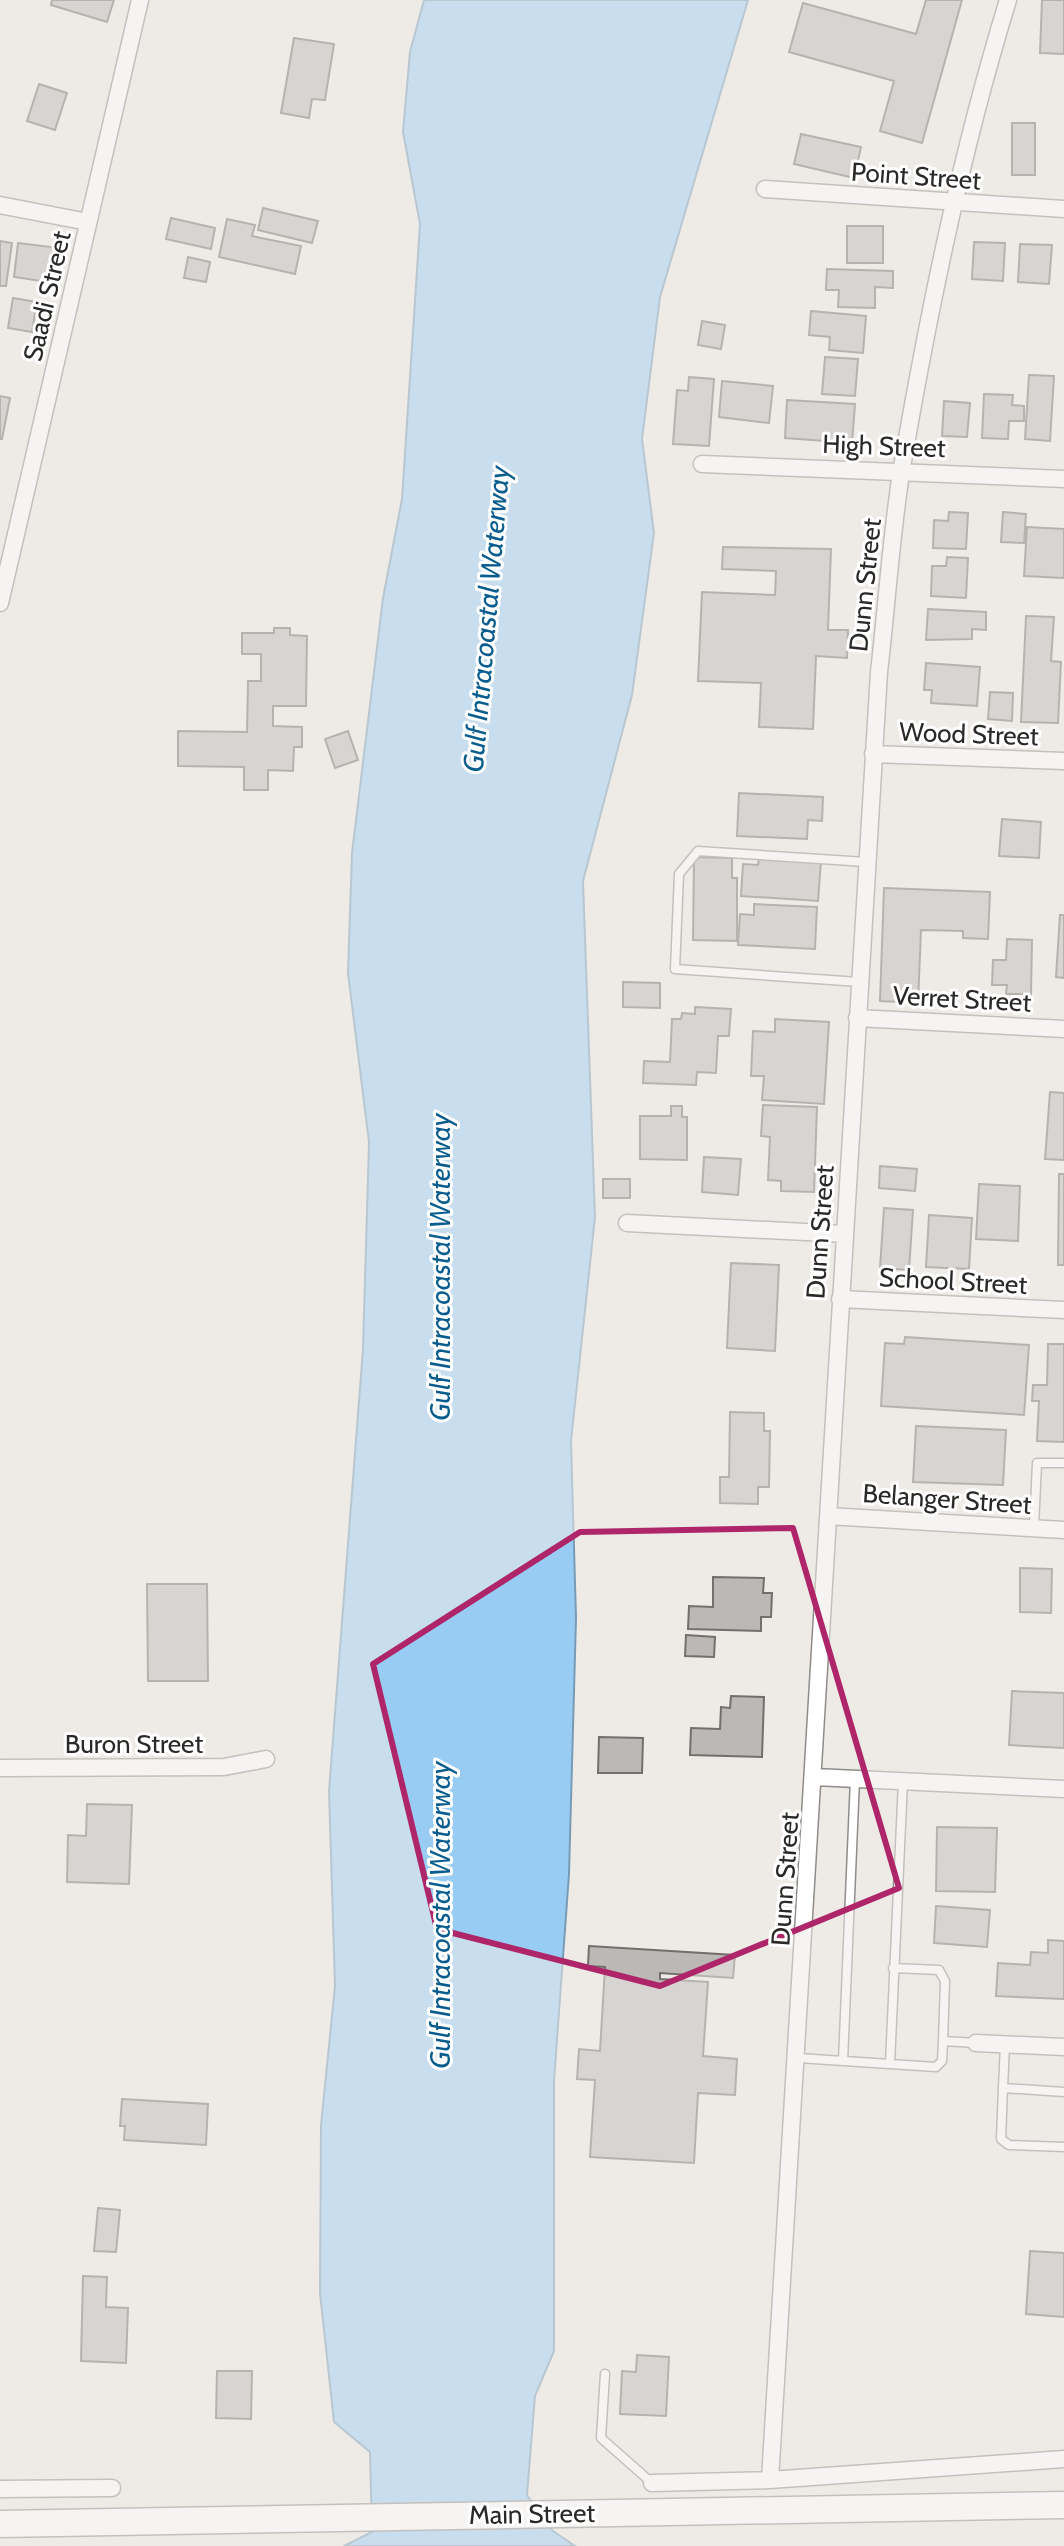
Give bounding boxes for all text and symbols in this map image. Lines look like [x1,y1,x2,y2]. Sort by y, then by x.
street label: Point Street [850,156,982,197]
street label: Saadi Street [16,227,78,364]
street label: High Street [822,428,946,464]
water label: Gulf Intracoastal Waterway [456,463,516,774]
street label: Dunn Street [842,516,888,653]
street label: Wood Street [899,716,1039,752]
street label: Verret Street [892,979,1032,1019]
water label: Gulf Intracoastal Waterway [423,1112,457,1421]
street label: Dunn Street [799,1164,841,1300]
street label: School Street [878,1261,1028,1301]
street label: Belanger Street [862,1477,1033,1521]
street label: Buron Street [65,1728,203,1760]
water label: Gulf Intracoastal Waterway [423,1760,457,2069]
street label: Dunn Street [764,1811,806,1947]
street label: Main Street [469,2497,596,2531]

